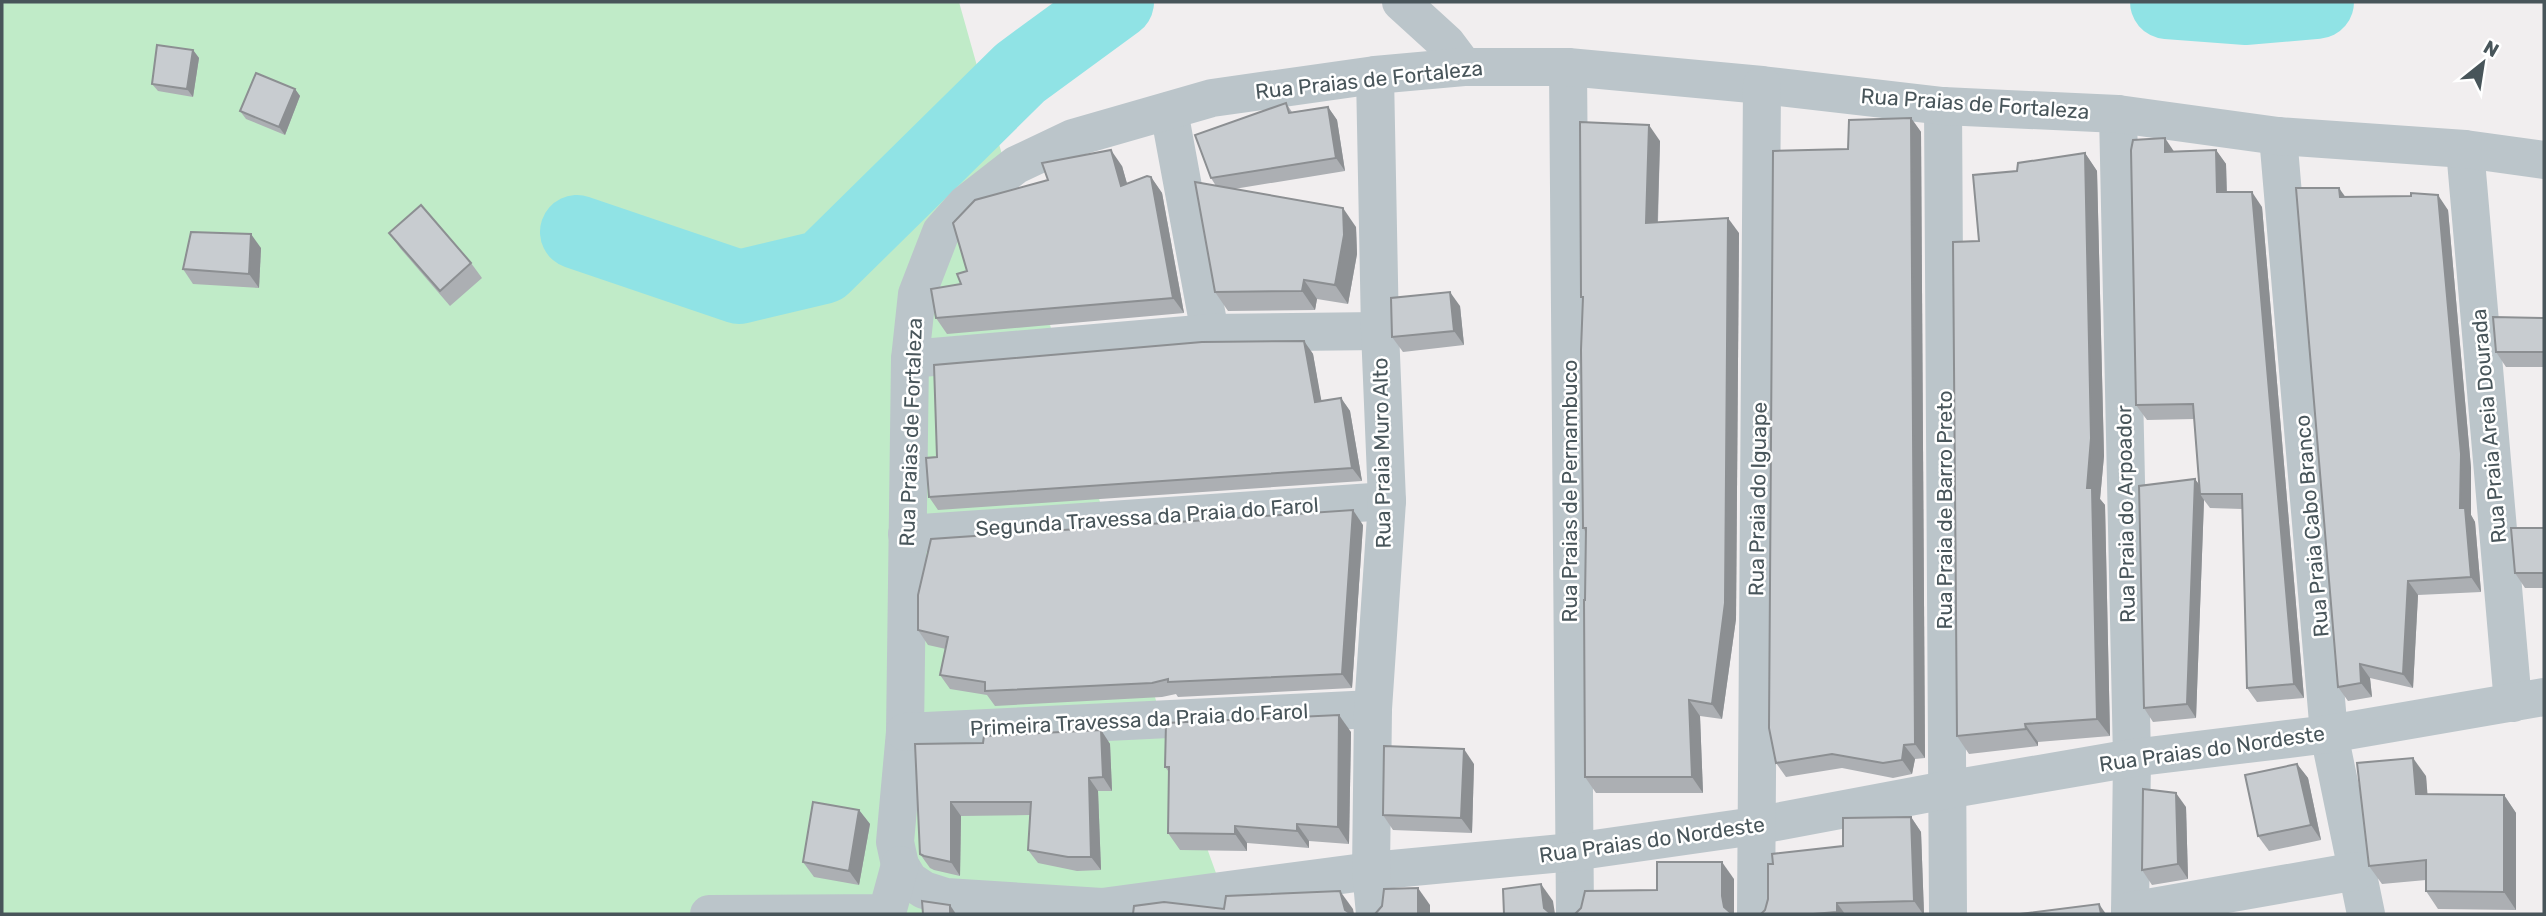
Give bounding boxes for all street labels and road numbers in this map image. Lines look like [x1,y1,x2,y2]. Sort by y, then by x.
street label: Rua Praias de Fortaleza [1254,55,1484,104]
street label: Rua Praias de Fortaleza [1860,83,2090,124]
street label: Rua Praia Areia Dourada [2466,308,2511,544]
street label: Rua Praias de Fortaleza [894,317,927,547]
street label: Rua Praia Muro Alto [1367,357,1396,549]
street label: Rua Praias de Pernambuco [1557,360,1582,622]
street label: Rua Praia de Barro Preto [1932,390,1957,630]
street label: Rua Praia do Iguape [1743,402,1772,596]
street label: Rua Praia do Arpoador [2111,405,2140,623]
street label: Rua Praia Cabo Branco [2289,414,2334,638]
street label: Segunda Travessa da Praia do Farol [974,492,1319,541]
street label: Primeira Travessa da Praia do Farol [969,698,1309,741]
street label: Rua Praias do Nordeste [2098,720,2326,777]
street label: Rua Praias do Nordeste [1538,811,1766,868]

